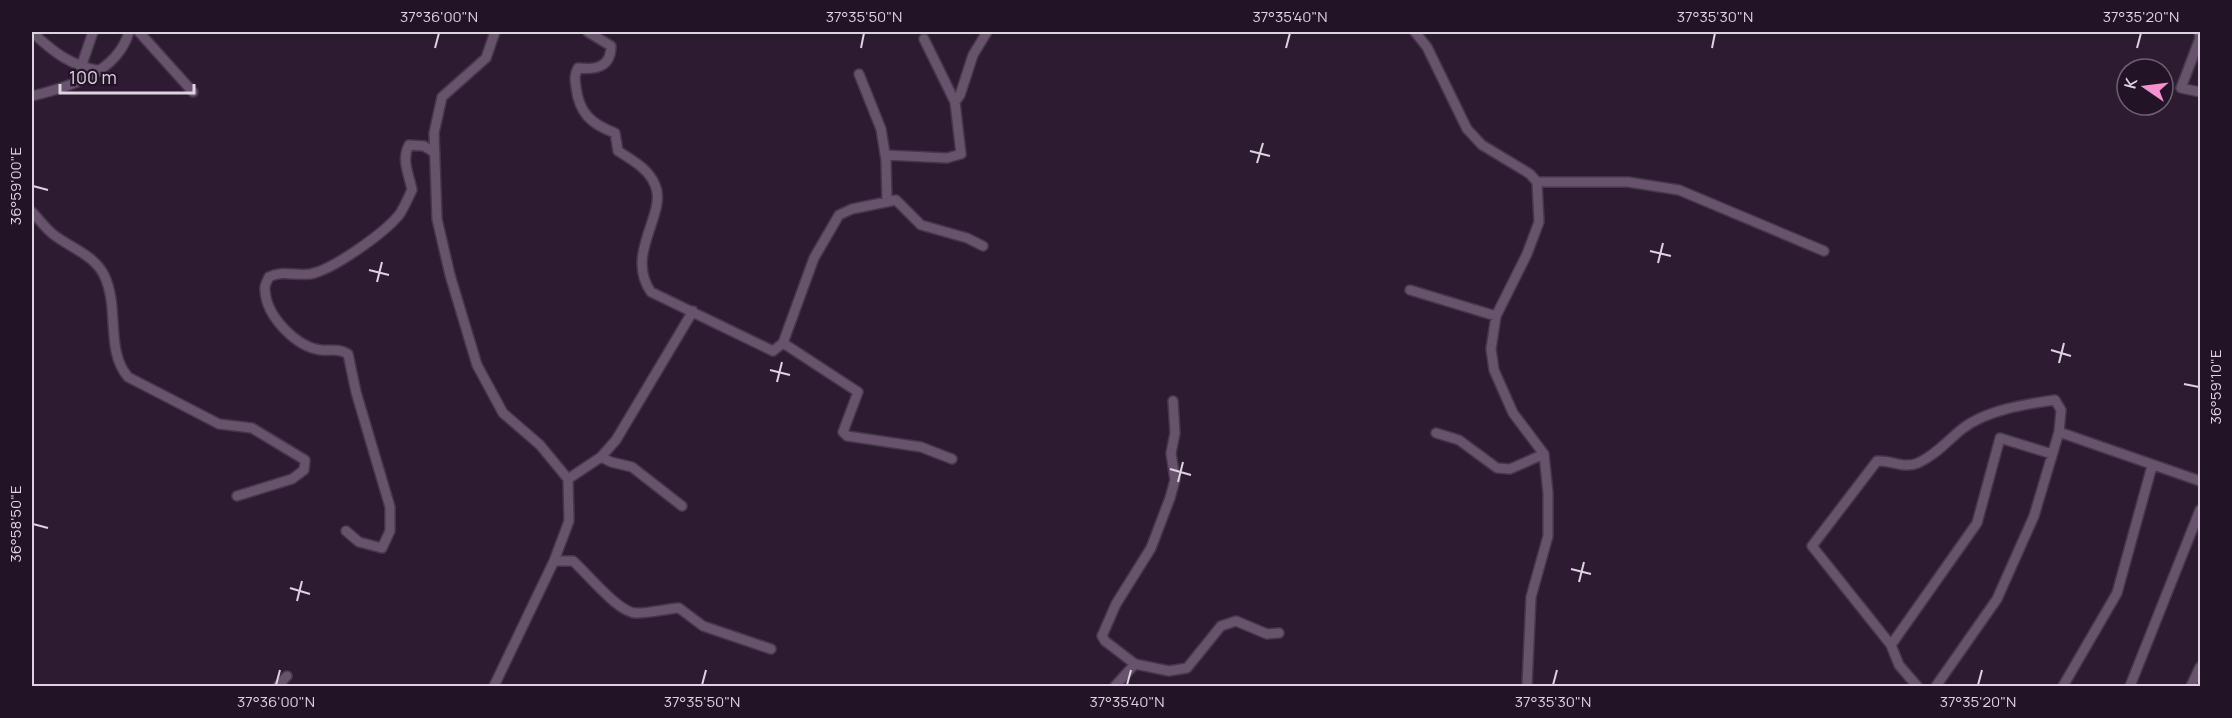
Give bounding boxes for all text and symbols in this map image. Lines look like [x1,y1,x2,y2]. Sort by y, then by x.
text: 37°36'00"N [400,6,478,27]
text: 37°35'50"N [826,6,902,27]
text: 37°35'40"N [1252,6,1328,27]
text: 37°35'30"N [1677,6,1753,27]
text: 37°35'20"N [2103,6,2179,27]
scale bar [60,57,194,95]
north arrow [2115,57,2175,117]
text: 100 m [69,65,117,89]
text: K [2119,75,2143,91]
text: 36°59'00"E [5,147,26,225]
text: 36°59'10"E [2205,350,2226,424]
text: 36°58'50"E [5,485,26,563]
text: 37°36'00"N [237,691,315,712]
text: 37°35'50"N [664,691,740,712]
text: 37°35'40"N [1089,691,1165,712]
text: 37°35'30"N [1515,691,1591,712]
text: 37°35'20"N [1940,691,2016,712]

